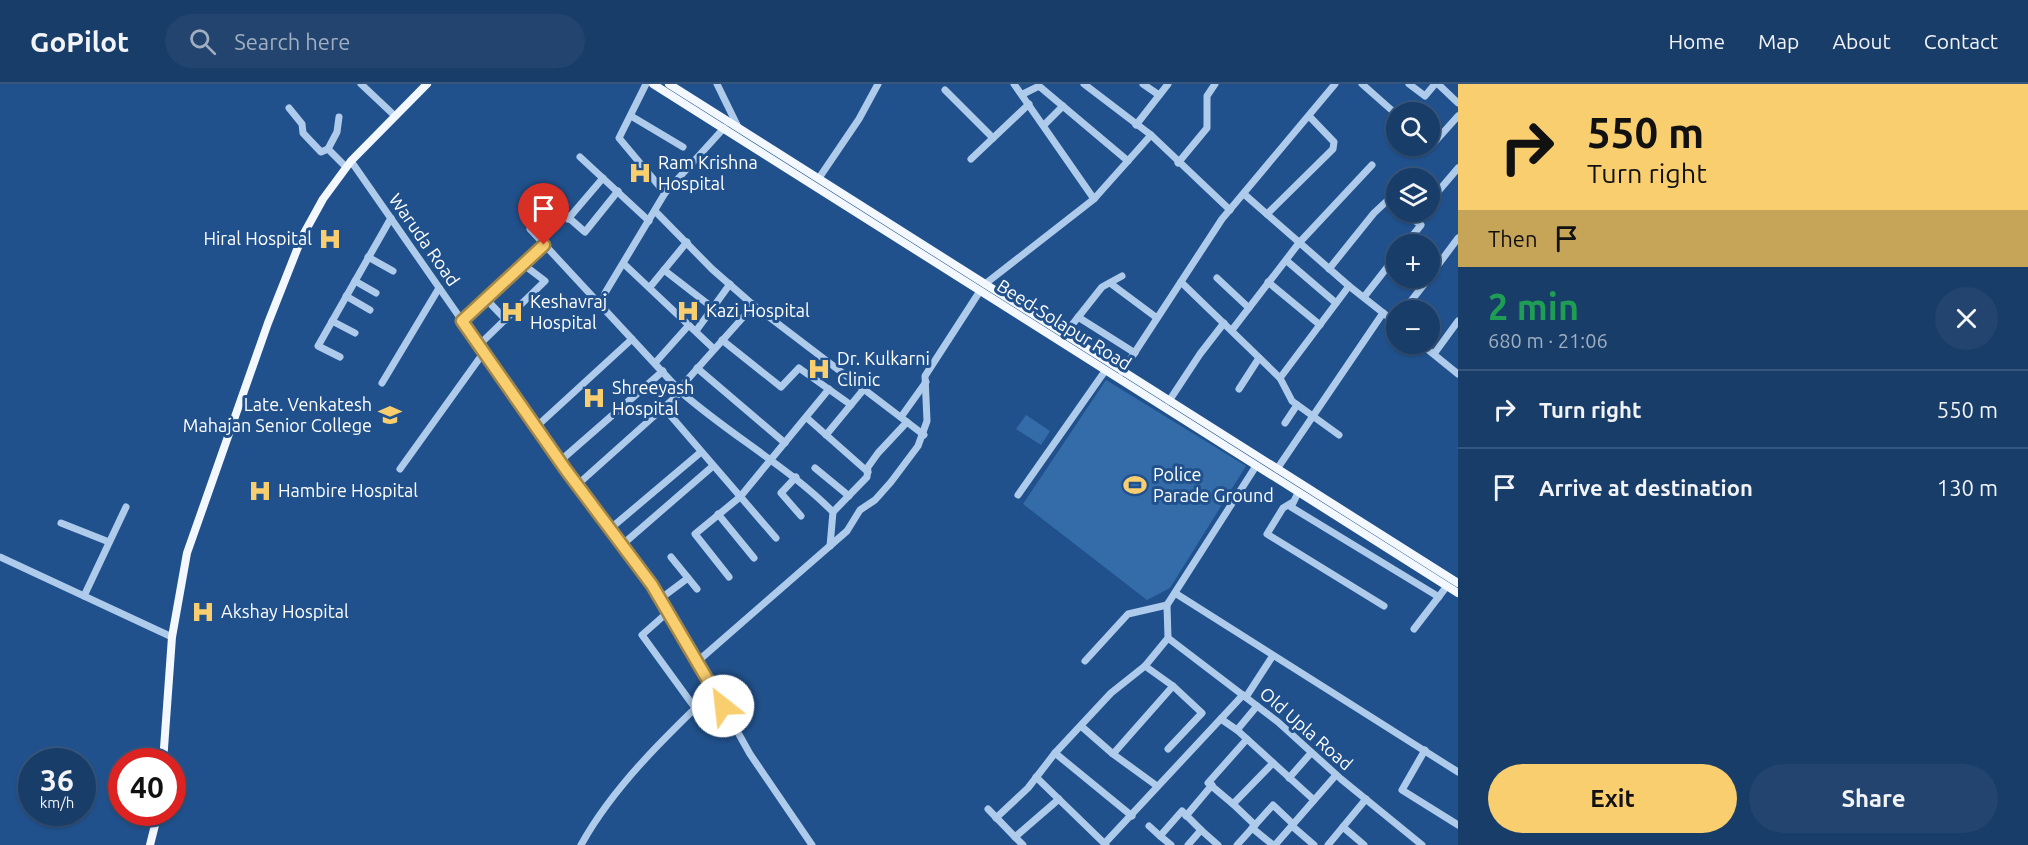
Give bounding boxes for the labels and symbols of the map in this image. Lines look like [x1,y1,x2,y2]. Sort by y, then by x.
place label: Ram Krishna Hospital [658,152,758,193]
hospital icon: Ram Krishna Hospital [627,160,653,186]
pin [518,183,569,245]
street label: Waruda Road [386,189,464,289]
hospital icon: Hiral Hospital [317,226,343,252]
place label: Hiral Hospital [203,228,312,248]
street label: Beed-Solapur Road [994,275,1135,374]
place label: Keshavraj Hospital [530,291,607,332]
hospital icon: Kazi Hospital [675,298,701,324]
hospital icon: Keshavraj Hospital [499,299,525,325]
place label: Kazi Hospital [706,300,810,320]
place label: Dr. Kulkarni Clinic [837,348,930,389]
hospital icon: Dr. Kulkarni Clinic [806,356,832,382]
place label: Shreeyash Hospital [612,377,694,418]
hospital icon: Shreeyash Hospital [581,385,607,411]
place label: Late. Venkatesh Mahajan Senior College [183,394,372,435]
school or university icon: Late. Venkatesh Mahajan Senior College [377,402,403,428]
place label: Police Parade Ground [1153,464,1274,505]
sports icon: Police Parade Ground [1122,472,1148,498]
hospital icon: Hambire Hospital [247,478,273,504]
place label: Hambire Hospital [278,480,418,500]
hospital icon: Akshay Hospital [190,599,216,625]
place label: Akshay Hospital [221,601,349,621]
position arrow [691,674,755,738]
street label: Old Upla Road [1256,683,1357,774]
speed limit sign: 40 [108,748,186,826]

